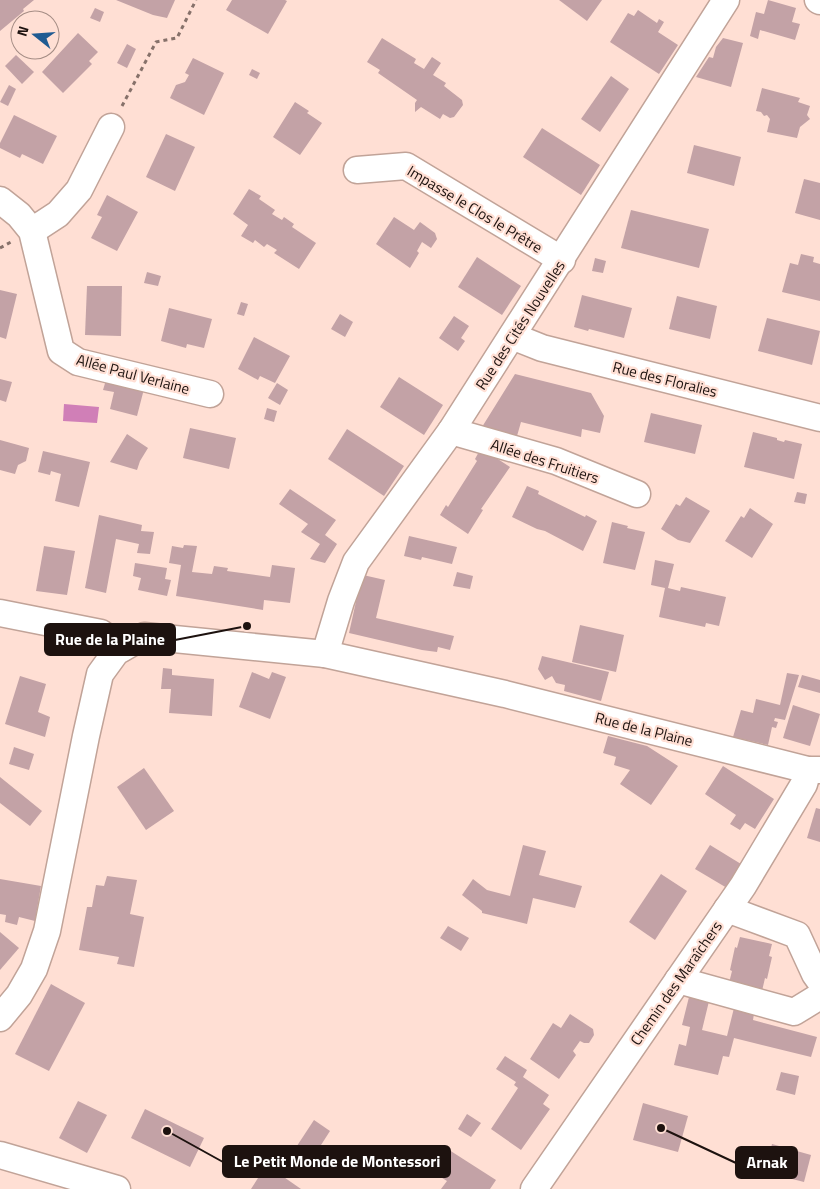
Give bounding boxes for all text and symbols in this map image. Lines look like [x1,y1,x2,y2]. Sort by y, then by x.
north arrow [10,10,60,60]
text: N [11,23,34,39]
street label: Impasse le Clos le Prêtre [403,159,547,259]
street label: Rue des Cités Nouvelles [469,256,571,394]
street label: Allée Paul Verlaine [74,348,192,400]
street label: Rue des Floralies [610,355,720,403]
street label: Allée des Fruitiers [488,433,602,489]
callout: Rue de la Plaine [45,624,175,655]
text: Rue de la Plaine [55,627,165,651]
street label: Rue de la Plaine [593,706,695,752]
street label: Chemin des Maraîchers [624,916,728,1050]
callout: Le Petit Monde de Montessori [223,1146,450,1177]
callout: Arnak [736,1147,797,1178]
text: Le Petit Monde de Montessori [234,1149,440,1173]
text: Arnak [747,1150,788,1174]

